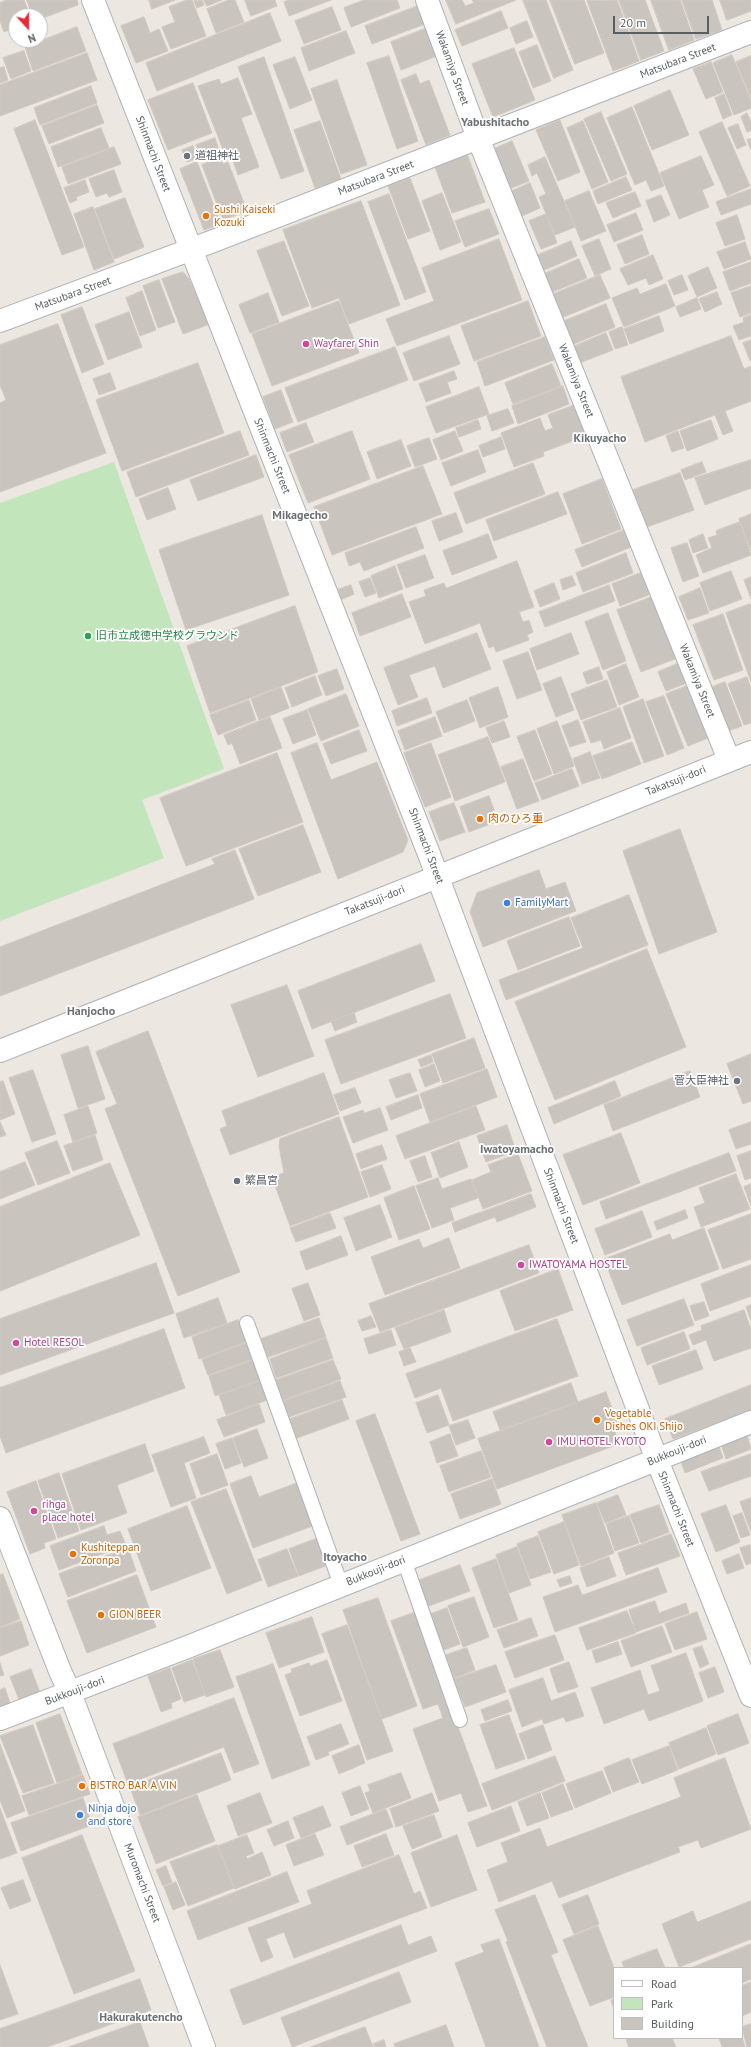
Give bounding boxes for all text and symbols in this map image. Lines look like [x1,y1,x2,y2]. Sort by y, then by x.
north arrow [8,8,48,48]
scale bar [615,8,711,34]
text: 20 m [620,15,646,30]
street label: Wakamiya Street [432,29,472,107]
text: N [26,30,38,46]
street label: Matsubara Street [638,40,718,82]
street label: Shinmachi Street [132,114,174,194]
district label: Yabushitacho [461,116,529,130]
place label: 道祖神社 [195,149,239,163]
marker: 道祖神社 [182,151,192,161]
street label: Matsubara Street [336,157,416,199]
place label: Sushi Kaiseki Kozuki [214,203,276,229]
marker: Sushi Kaiseki Kozuki [201,211,211,221]
street label: Matsubara Street [33,274,113,314]
place label: Wayfarer Shin [314,337,379,351]
marker: Wayfarer Shin [301,339,311,349]
street label: Wakamiya Street [555,342,597,420]
street label: Shinmachi Street [251,416,293,496]
district label: Kikuyacho [574,432,626,446]
district label: Mikagecho [272,509,328,523]
place label: 旧市立成徳中学校グラウンド [96,629,239,643]
marker: 旧市立成徳中学校グラウンド [83,631,93,641]
street label: Wakamiya Street [676,642,718,720]
street label: Takatsuji-dori [644,763,708,799]
street label: Shinmachi Street [405,806,447,886]
place label: 肉のひろ重 [488,812,543,826]
marker: 肉のひろ重 [475,814,485,824]
street label: Takatsuji-dori [343,883,407,919]
place label: FamilyMart [515,896,568,910]
marker: FamilyMart [502,898,512,908]
district label: Hanjocho [67,1005,115,1019]
place label: 菅大臣神社 [674,1074,729,1088]
marker: 菅大臣神社 [732,1076,742,1086]
district label: Iwatoyamacho [480,1143,554,1157]
street label: Shinmachi Street [540,1166,582,1246]
place label: 繁昌宮 [245,1174,278,1188]
marker: 繁昌宮 [232,1176,242,1186]
place label: IWATOYAMA HOSTEL [529,1258,628,1272]
marker: IWATOYAMA HOSTEL [516,1260,526,1270]
place label: Hotel RESOL [24,1336,84,1350]
marker: Hotel RESOL [11,1338,21,1348]
place label: Vegetable Dishes OKI Shijo [605,1407,683,1433]
marker: Vegetable Dishes OKI Shijo [592,1415,602,1425]
street label: Bukkouji-dori [645,1433,709,1469]
place label: IMU HOTEL KYOTO [557,1435,646,1449]
marker: IMU HOTEL KYOTO [544,1437,554,1447]
street label: Shinmachi Street [655,1469,697,1549]
place label: rihga place hotel [42,1498,94,1524]
marker: rihga place hotel [29,1506,39,1516]
place label: Kushiteppan Zoronpa [81,1541,139,1567]
marker: Kushiteppan Zoronpa [68,1549,78,1559]
district label: Itoyacho [323,1551,367,1565]
street label: Bukkouji-dori [344,1553,408,1589]
place label: GION BEER [109,1608,162,1622]
marker: GION BEER [96,1610,106,1620]
street label: Bukkouji-dori [43,1674,107,1708]
place label: BISTRO BAR A VIN [90,1779,177,1793]
marker: BISTRO BAR A VIN [77,1781,87,1791]
place label: Ninja dojo and store [88,1802,136,1828]
marker: Ninja dojo and store [75,1810,85,1820]
street label: Muromachi Street [121,1842,163,1924]
legend [613,1967,743,2039]
text: Road [651,1976,676,1991]
text: Park [651,1996,673,2011]
district label: Hakurakutencho [99,2011,183,2025]
text: Building [651,2016,694,2031]

